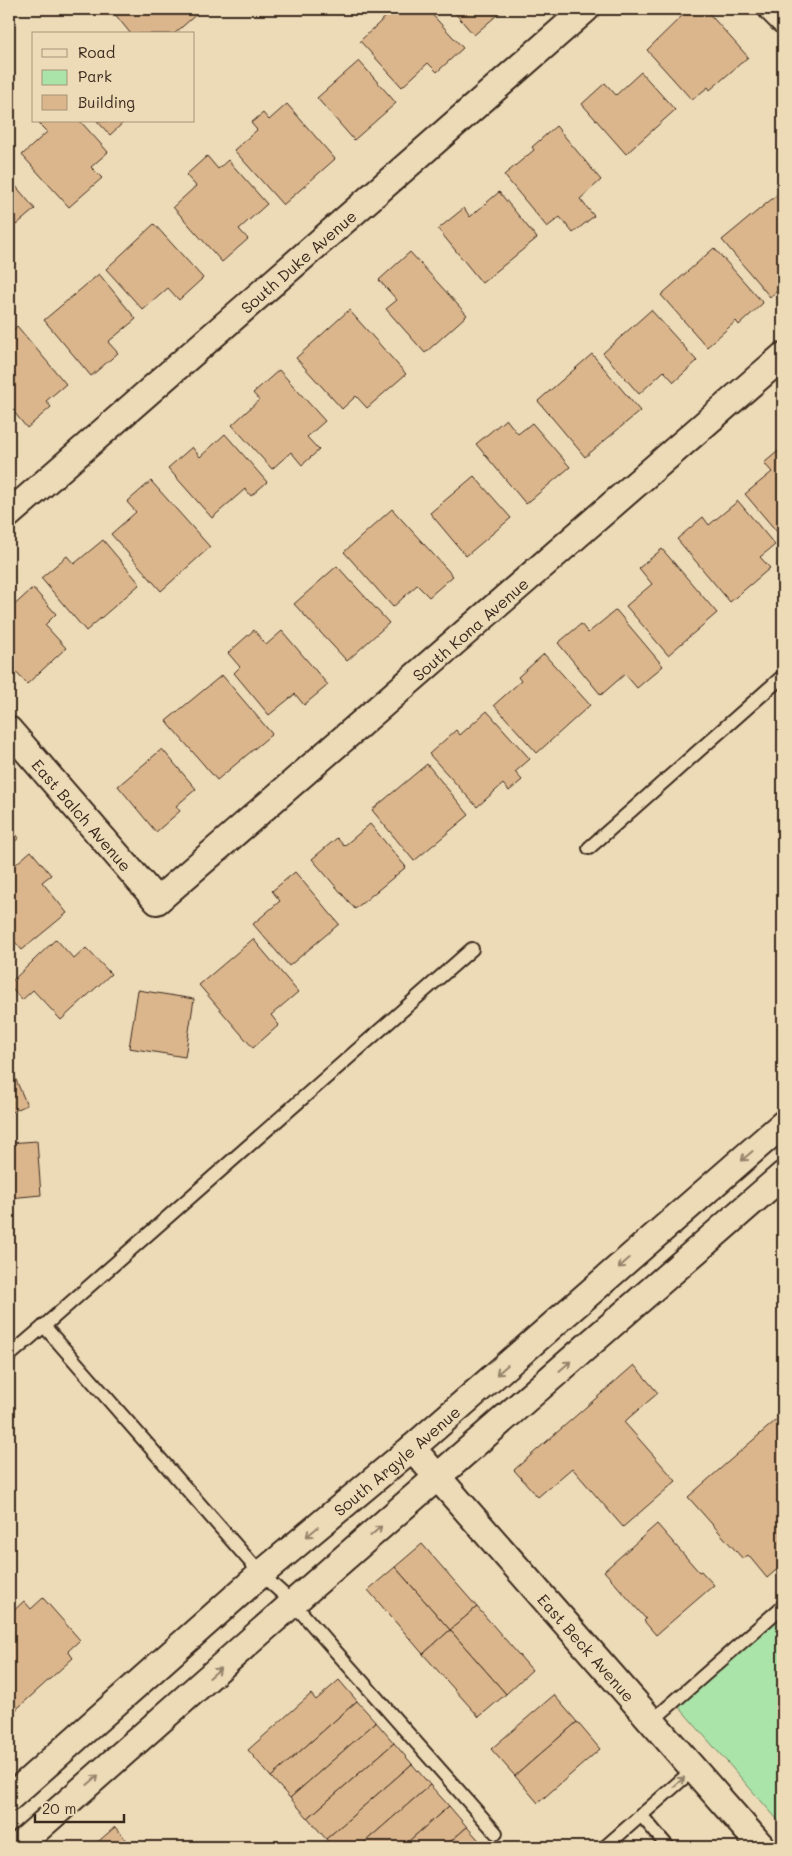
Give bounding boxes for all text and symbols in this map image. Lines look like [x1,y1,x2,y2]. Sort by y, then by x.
legend [32,32,195,122]
text: Road [78,42,115,62]
text: Park [78,66,112,86]
text: Building [78,92,135,112]
street label: South Duke Avenue [236,205,360,317]
street label: South Kona Avenue [408,572,532,685]
street label: East Balch Avenue [28,754,137,875]
one-way arrow [740,1150,753,1161]
one-way arrow [618,1257,631,1268]
one-way arrow [558,1360,571,1372]
one-way arrow [495,1364,508,1375]
street label: South Argyle Avenue [329,1401,464,1520]
one-way arrow [370,1525,383,1537]
one-way arrow [306,1526,319,1537]
street label: East Beck Avenue [534,1589,640,1706]
one-way arrow [208,1667,221,1678]
one-way arrow [86,1774,99,1786]
one-way arrow [673,1776,686,1788]
scale bar [35,1791,124,1823]
text: 20 m [42,1798,76,1818]

